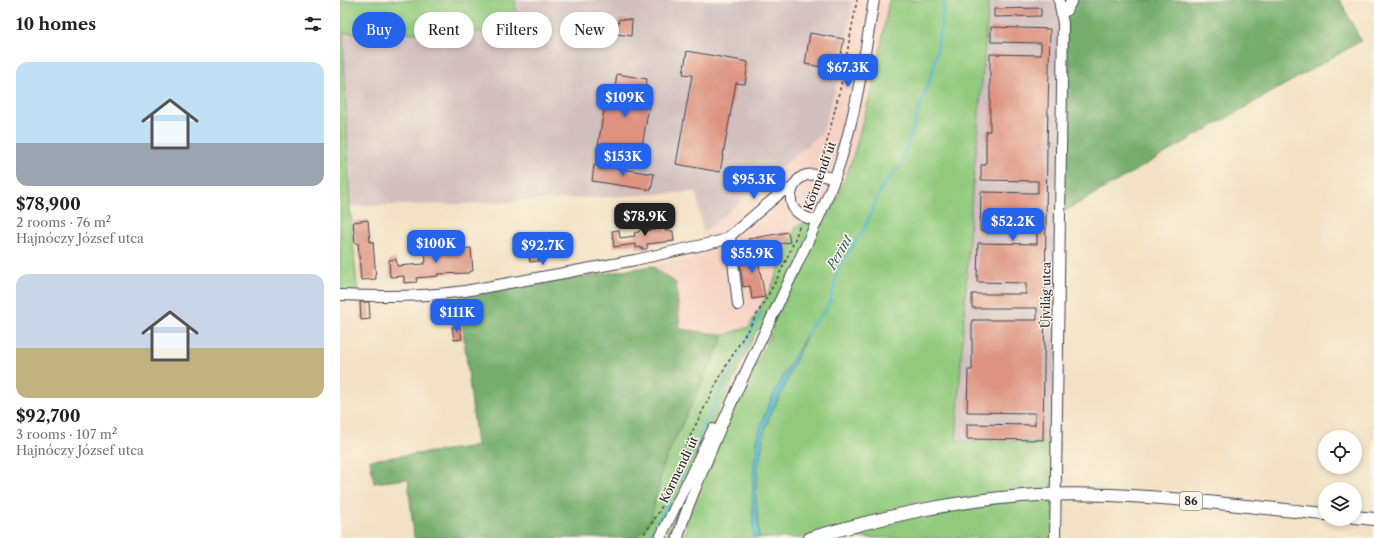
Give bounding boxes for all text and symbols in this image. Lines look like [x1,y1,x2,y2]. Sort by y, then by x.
chip: Buy [352,12,406,48]
chip: Rent [414,12,474,48]
chip: Filters [482,12,552,48]
chip: New [560,12,619,48]
icon: filters [302,13,324,35]
text: 10 homes [16,14,96,34]
pin: $67.3K [815,54,881,88]
text: $67.3K [827,59,869,75]
pin: $109K [597,84,653,118]
icon: home [134,88,206,160]
text: $109K [605,89,645,105]
street label: Körmendi út [800,139,839,212]
pin: $153K [595,143,651,177]
text: $153K [604,148,642,164]
pin: $95.3K [721,166,787,200]
text: $95.3K [732,171,776,187]
text: $78,900 [16,194,81,214]
pin: $78.9K [612,203,678,237]
text: $78.9K [623,208,667,224]
pin: $52.2K [980,208,1046,242]
text: $52.2K [991,213,1035,229]
text: 2 rooms · 76 m² [16,214,111,230]
text: Hajnóczy József utca [16,230,144,246]
pin: $100K [408,230,464,264]
water label: Perint [822,231,856,273]
pin: $92.7K [510,232,576,266]
text: $100K [416,235,456,251]
text: $92.7K [521,237,565,253]
pin: $55.9K [719,240,785,274]
text: $55.9K [730,245,774,261]
street label: Újvilág utca [1036,261,1054,328]
pin: $111K [429,299,485,333]
icon: home [134,300,206,372]
text: $111K [439,304,475,320]
text: $92,700 [16,406,81,426]
text: 3 rooms · 107 m² [16,426,117,442]
map controls [1318,430,1362,526]
button: locate [1318,430,1362,474]
street label: Körmendi út [656,433,701,506]
text: Hajnóczy József utca [16,442,144,458]
button: layers [1318,482,1362,526]
road number: 86 [1180,492,1202,510]

